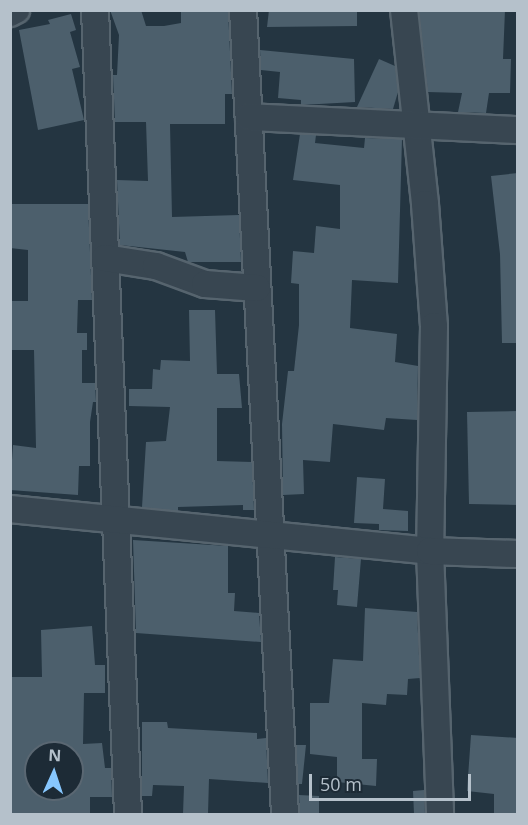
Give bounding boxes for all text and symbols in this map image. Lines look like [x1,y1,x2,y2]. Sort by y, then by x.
north arrow [24,741,84,801]
text: N [48,744,62,766]
scale bar [312,762,474,800]
text: 50 m [320,772,362,796]

